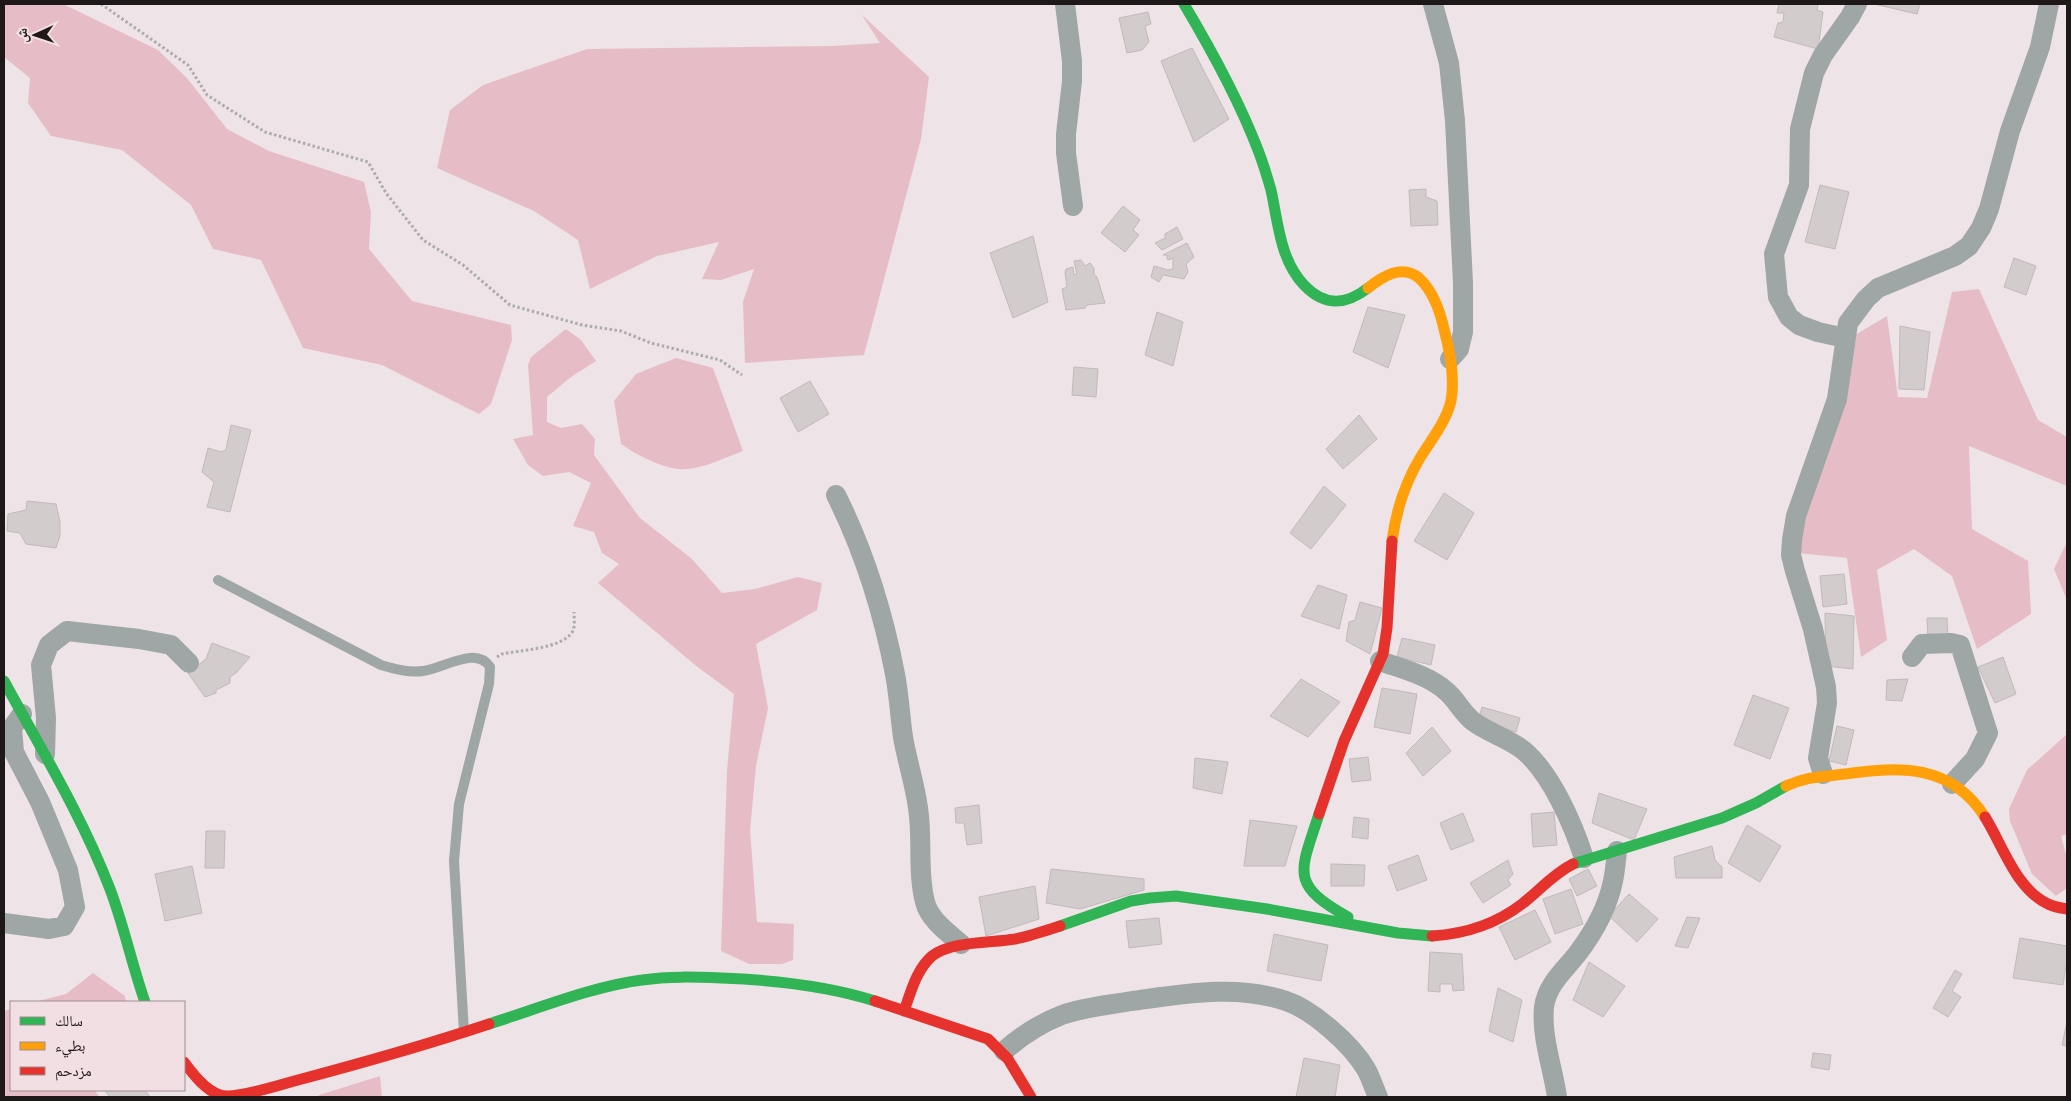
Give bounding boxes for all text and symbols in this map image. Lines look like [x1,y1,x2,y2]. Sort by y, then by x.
north arrow [10,10,60,60]
text: ش [13,28,31,44]
legend [10,1001,185,1091]
text: سالك [55,1011,83,1030]
text: بطيء [55,1036,85,1058]
text: مزدحم [55,1061,92,1081]

